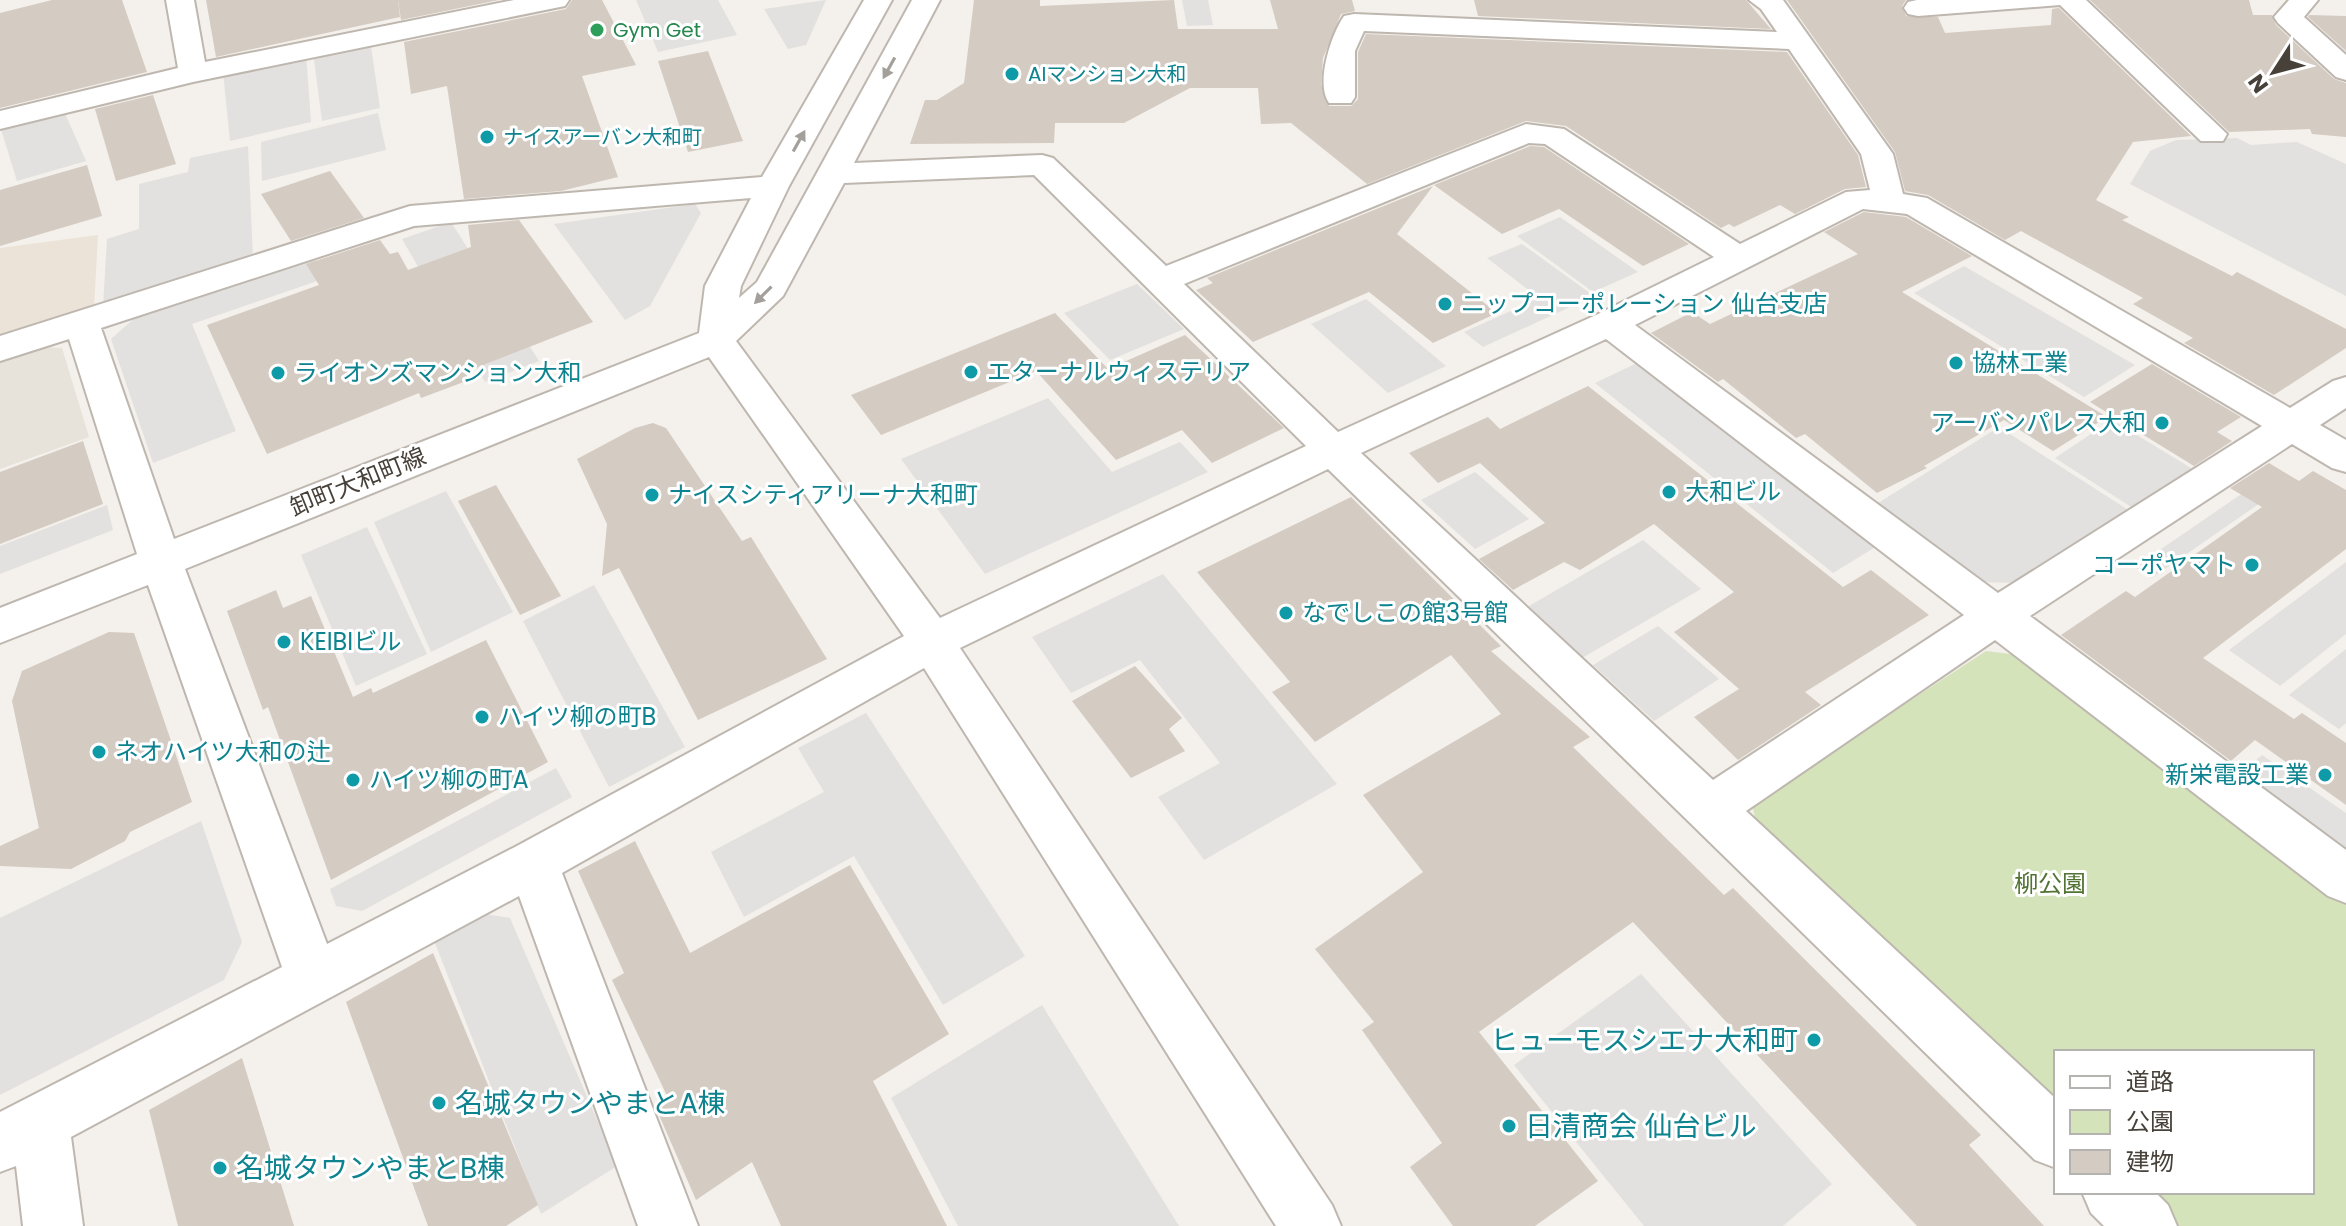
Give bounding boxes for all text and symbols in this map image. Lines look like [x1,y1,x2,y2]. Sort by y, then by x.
place label: Gym Get [613,16,701,44]
marker: Gym Get [588,21,606,39]
north arrow [2234,32,2314,112]
one-way arrow [882,57,896,80]
place label: AIマンション大和 [1028,60,1186,88]
marker: AIマンション大和 [1003,65,1021,83]
text: N [2241,68,2276,99]
place label: ナイスアーバン大和町 [503,123,702,151]
marker: ナイスアーバン大和町 [478,128,496,146]
one-way arrow [792,130,806,152]
one-way arrow [754,285,773,304]
place label: ニップコーポレーション 仙台支店 [1461,287,1827,320]
marker: ニップコーポレーション 仙台支店 [1436,295,1454,313]
place label: 協林工業 [1972,346,2068,379]
marker: 協林工業 [1947,354,1965,372]
place label: エターナルウィステリア [987,355,1251,388]
place label: ライオンズマンション大和 [294,356,582,389]
marker: エターナルウィステリア [962,363,980,381]
marker: ライオンズマンション大和 [269,364,287,382]
place label: アーバンパレス大和 [1930,406,2146,439]
marker: アーバンパレス大和 [2153,414,2171,432]
street label: 卸町大和町線 [285,439,431,524]
place label: 大和ビル [1685,475,1781,508]
place label: ナイスシティアリーナ大和町 [668,478,978,511]
marker: 大和ビル [1660,483,1678,501]
marker: ナイスシティアリーナ大和町 [643,486,661,504]
place label: コーポヤマト [2092,548,2236,581]
marker: コーポヤマト [2243,556,2261,574]
place label: なでしこの館3号館 [1302,596,1508,629]
marker: なでしこの館3号館 [1277,604,1295,622]
place label: KEIBIビル [300,625,401,658]
marker: KEIBIビル [275,633,293,651]
place label: ハイツ柳の町B [498,700,656,733]
marker: ハイツ柳の町B [473,708,491,726]
place label: ネオハイツ大和の辻 [115,735,331,768]
marker: ネオハイツ大和の辻 [90,743,108,761]
place label: 新栄電設工業 [2165,758,2309,791]
place label: ハイツ柳の町A [369,763,529,796]
marker: 新栄電設工業 [2316,766,2334,784]
marker: ハイツ柳の町A [344,771,362,789]
park label: 柳公園 [2014,867,2086,900]
place label: ヒューモスシエナ大和町 [1490,1021,1798,1060]
marker: ヒューモスシエナ大和町 [1805,1031,1823,1049]
legend [2054,1050,2314,1194]
text: 道路 [2126,1065,2174,1098]
place label: 名城タウンやまとA棟 [455,1084,726,1123]
marker: 名城タウンやまとA棟 [430,1094,448,1112]
text: 公園 [2126,1105,2174,1138]
place label: 日清商会 仙台ビル [1525,1107,1756,1146]
marker: 日清商会 仙台ビル [1500,1117,1518,1135]
text: 建物 [2126,1145,2174,1178]
place label: 名城タウンやまとB棟 [236,1149,505,1188]
marker: 名城タウンやまとB棟 [211,1159,229,1177]

